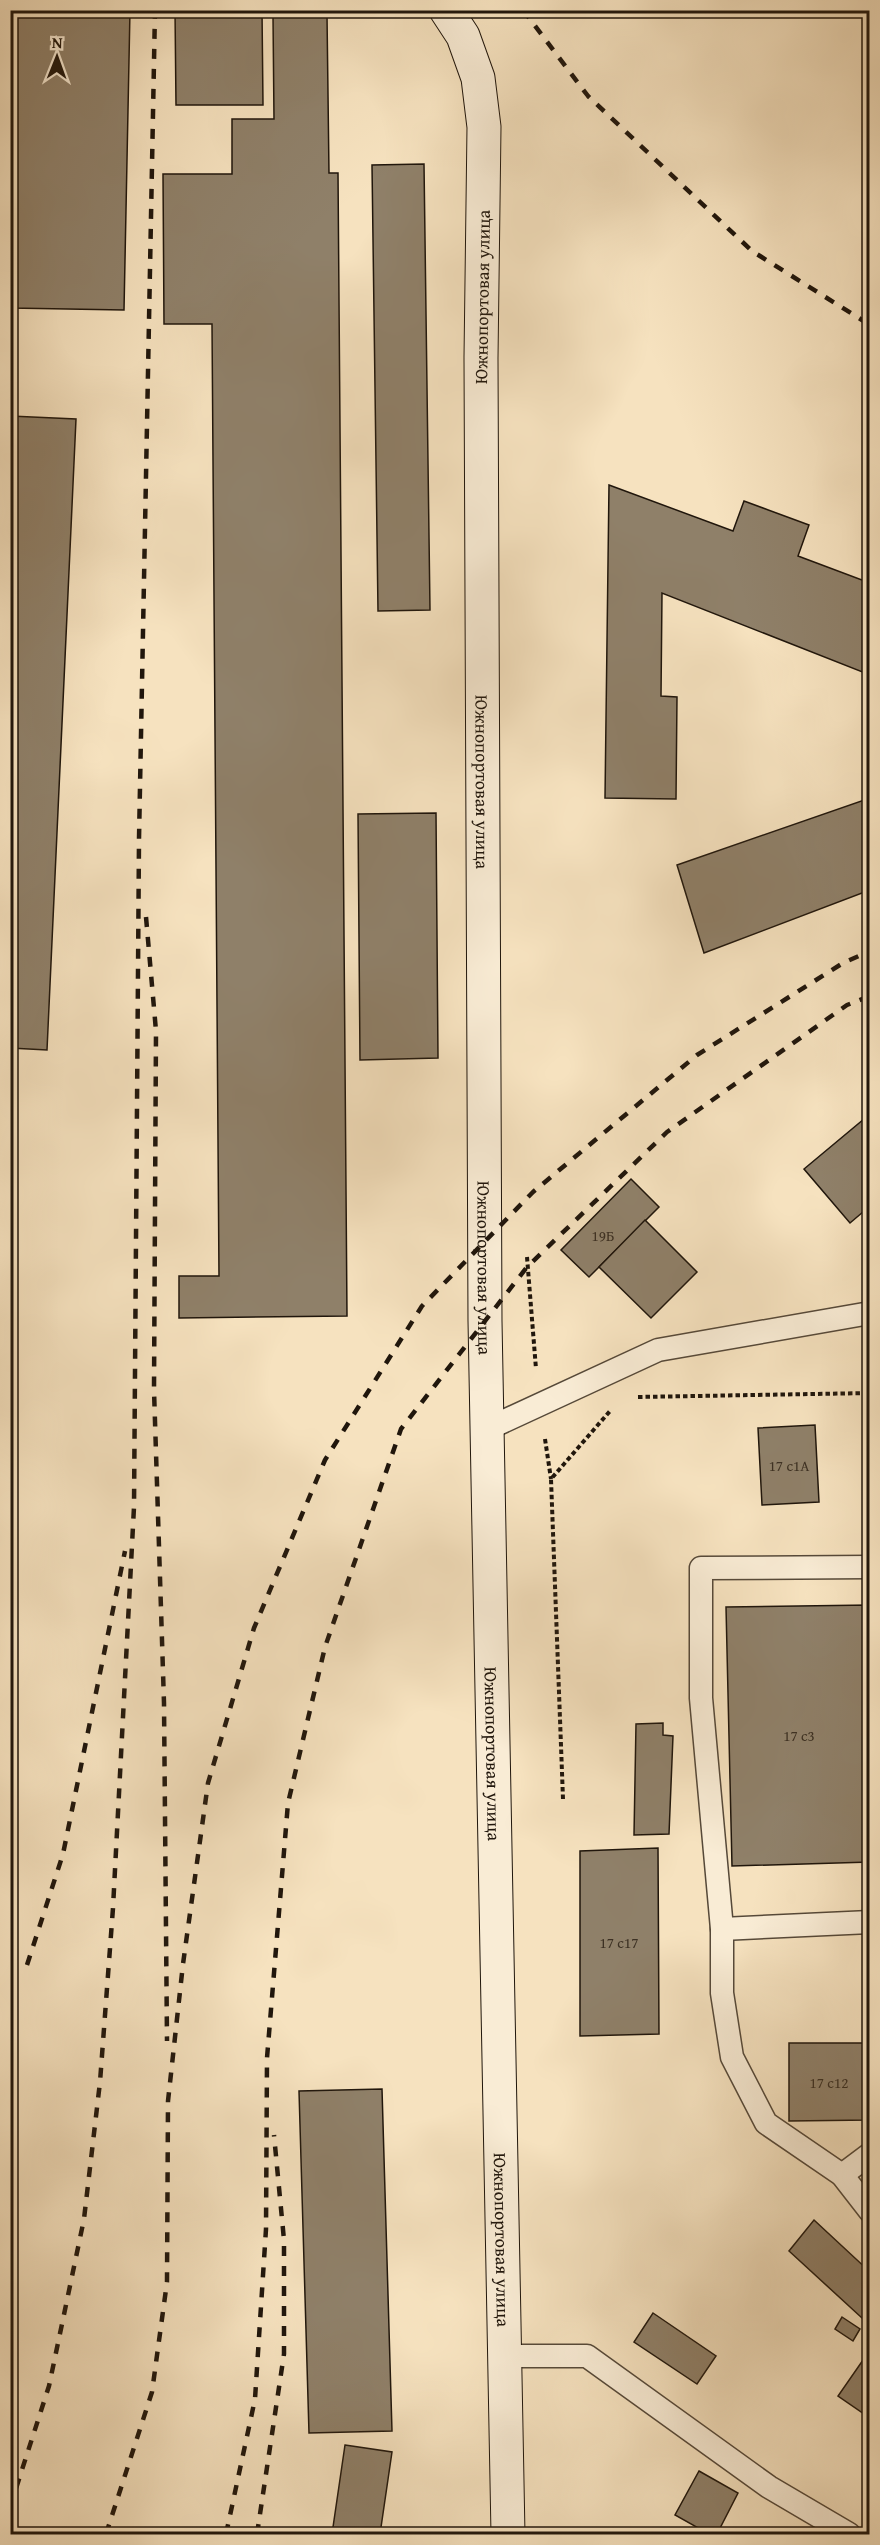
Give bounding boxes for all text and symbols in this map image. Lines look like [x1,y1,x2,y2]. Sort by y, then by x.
north arrow [27,27,87,87]
text: N [52,30,63,54]
street label: Южнопортовая улица [467,209,497,384]
street label: Южнопортовая улица [469,695,497,870]
street label: Южнопортовая улица [471,1181,499,1356]
house number: 19Б [592,1225,614,1246]
house number: 17 с1А [769,1455,809,1476]
street label: Южнопортовая улица [478,1667,508,1842]
house number: 17 с3 [783,1725,815,1746]
house number: 17 с17 [600,1932,638,1953]
house number: 17 с12 [810,2072,848,2093]
street label: Южнопортовая улица [487,2152,518,2328]

